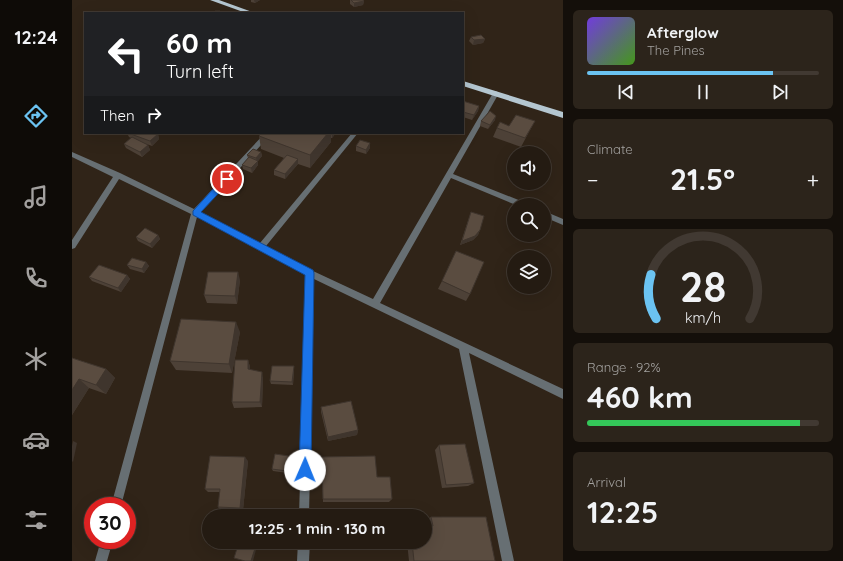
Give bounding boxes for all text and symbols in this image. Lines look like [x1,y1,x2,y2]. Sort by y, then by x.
text: Afterglow [647,23,719,42]
text: 60 m [166,25,232,60]
text: 12:24 [15,26,57,49]
icon: left [100,28,152,80]
text: The Pines [647,42,705,58]
text: Turn left [166,60,234,83]
icon: previous [615,81,637,103]
icon: pause [692,81,714,103]
icon: next [769,81,791,103]
icon: directions [22,102,50,130]
icon: right [143,104,165,126]
text: Then [100,106,135,125]
text: Climate [587,141,633,157]
map controls [507,146,551,294]
button: sound [507,146,551,190]
text: 21.5° [670,160,735,198]
pin [210,162,244,196]
text: − [587,166,598,194]
text: + [807,166,819,194]
icon: arrive [216,168,238,190]
icon: music [22,183,50,211]
button: search [507,198,551,242]
button: layers [507,250,551,294]
text: 28 [680,259,726,311]
icon: phone [22,264,50,292]
text: km/h [685,308,721,326]
icon: climate [22,345,50,373]
text: Range · 92% [587,359,661,375]
text: 460 km [587,378,693,416]
icon: car [22,426,50,454]
position arrow [284,449,326,491]
text: Arrival [587,474,626,490]
text: 12:25 [587,493,658,531]
speed limit sign: 30 [84,497,136,549]
icon: filters [22,506,50,534]
text: 12:25 · 1 min · 130 m [249,519,385,538]

